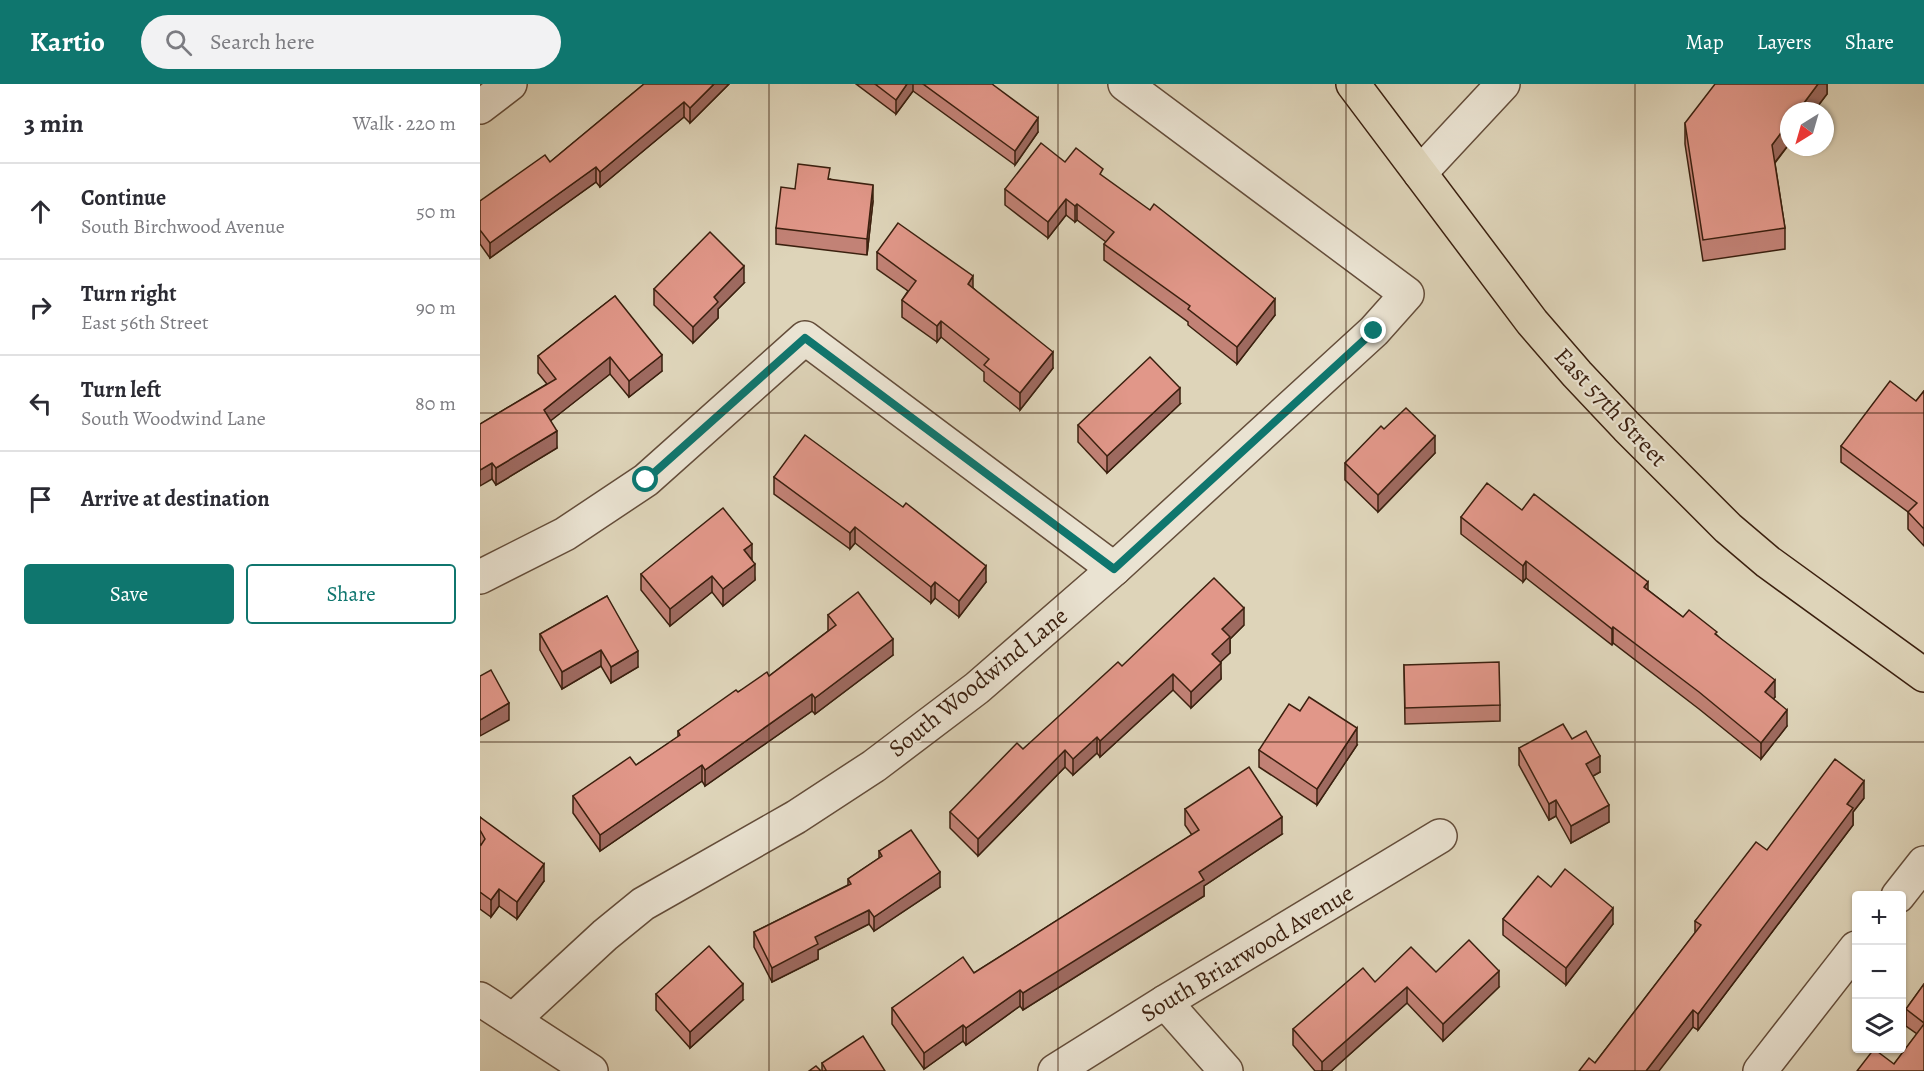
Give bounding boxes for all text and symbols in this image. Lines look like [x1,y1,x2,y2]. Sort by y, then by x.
search box [141,15,561,69]
text: Kartio [30,23,105,61]
icon: search [162,26,195,59]
text: Search here [210,27,315,57]
text: Map [1685,28,1724,56]
text: Layers [1757,28,1812,56]
text: Share [1845,28,1894,56]
north arrow [1780,102,1834,156]
text: 3 min [24,106,84,141]
text: Walk · 220 m [353,110,456,137]
text: Continue [81,183,166,213]
icon: ahead [24,195,57,228]
text: 50 m [416,198,456,225]
text: South Birchwood Avenue [81,213,285,240]
text: Turn right [81,279,177,309]
icon: right [24,291,57,324]
text: 90 m [416,294,456,321]
text: East 56th Street [81,309,209,336]
route end [1360,317,1386,343]
street label: East 57th Street [1547,340,1675,474]
text: Turn left [81,375,161,405]
icon: left [24,387,57,420]
text: 80 m [415,390,456,417]
text: South Woodwind Lane [81,405,266,432]
route start [632,466,658,492]
icon: arrive [24,483,57,516]
text: Arrive at destination [81,484,270,514]
button: Save [24,564,234,624]
button: Share [246,564,456,624]
street label: South Woodwind Lane [882,600,1074,764]
street label: South Briarwood Avenue [1135,877,1359,1029]
map controls [1852,891,1906,1053]
button: + [1852,891,1906,945]
button: − [1852,945,1906,999]
button: layers [1852,999,1906,1053]

